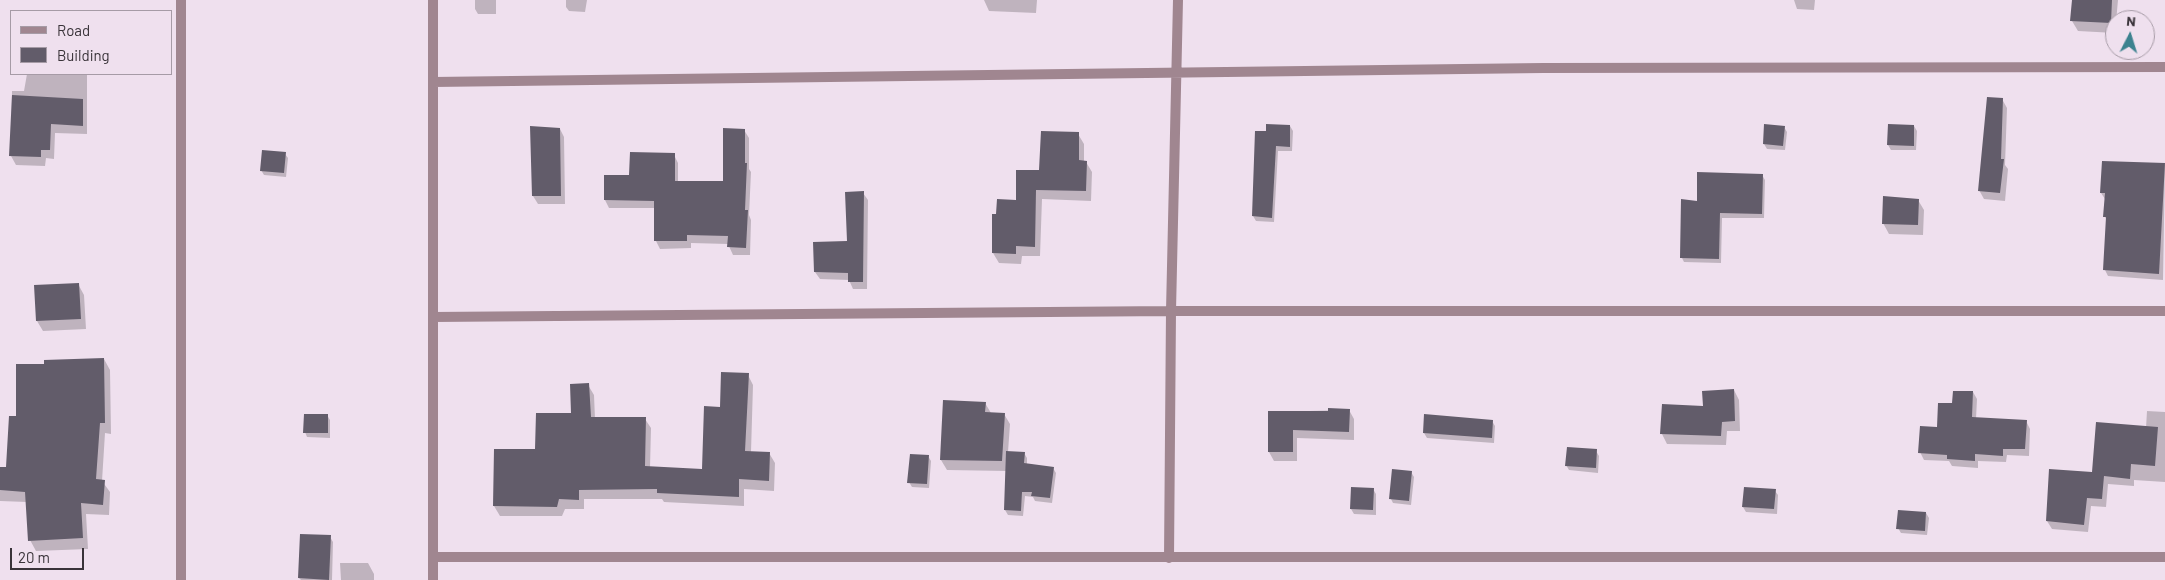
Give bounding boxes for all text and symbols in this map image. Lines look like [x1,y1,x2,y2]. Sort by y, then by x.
legend [10,10,172,75]
north arrow [2105,10,2155,60]
text: N [2126,12,2137,29]
text: Road [57,21,90,39]
text: Building [57,46,110,64]
scale bar [12,538,86,570]
text: 20 m [18,548,50,566]

